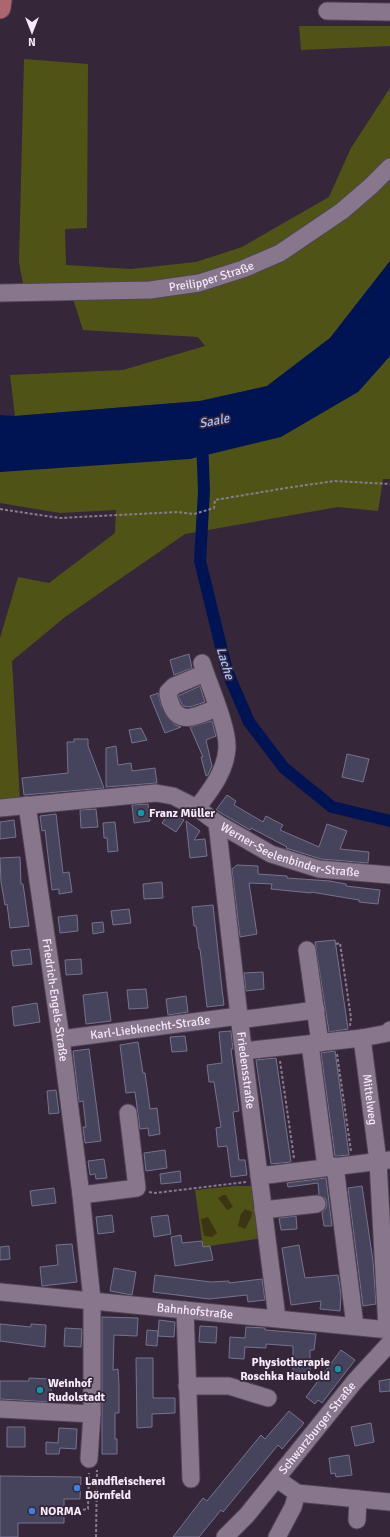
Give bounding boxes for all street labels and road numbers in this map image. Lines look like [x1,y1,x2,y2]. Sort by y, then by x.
street label: Preilipper Straße [168,258,256,295]
street label: Werner-Seelenbinder-Straße [217,819,360,880]
street label: Friedrich-Engels-Straße [38,938,71,1062]
street label: Karl-Liebknecht-Straße [89,1013,211,1043]
street label: Friedensstraße [233,1031,258,1110]
street label: Mittelweg [359,1073,380,1126]
street label: Bahnhofstraße [156,1300,234,1323]
street label: Schwarzburger Straße [276,1379,359,1478]

